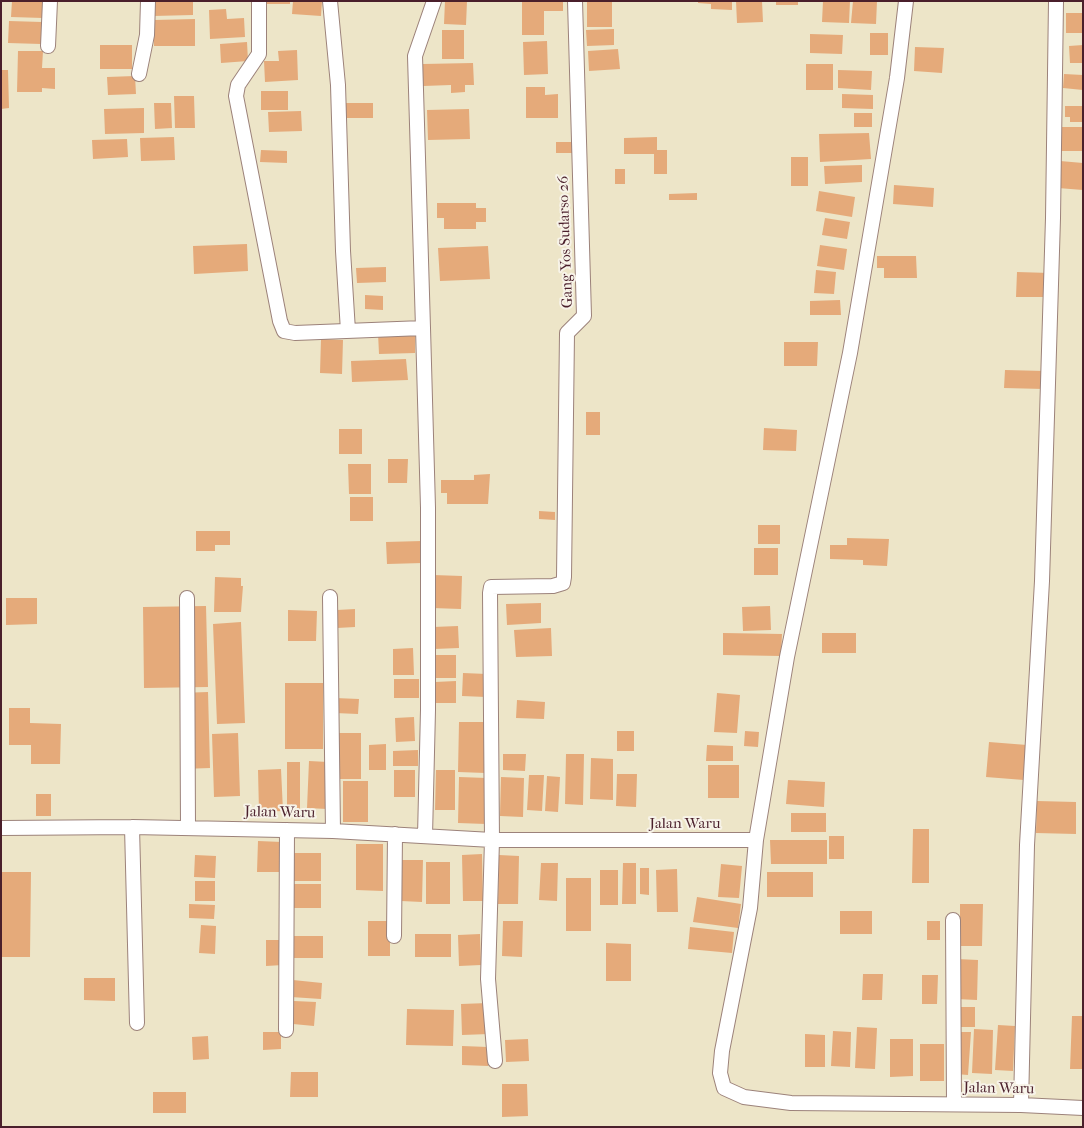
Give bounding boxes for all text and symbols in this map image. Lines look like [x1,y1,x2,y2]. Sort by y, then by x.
street label: Gang Yos Sudarso 26 [555,175,577,309]
street label: Jalan Waru [244,803,316,823]
street label: Jalan Waru [650,815,720,833]
street label: Jalan Waru [963,1079,1035,1099]

